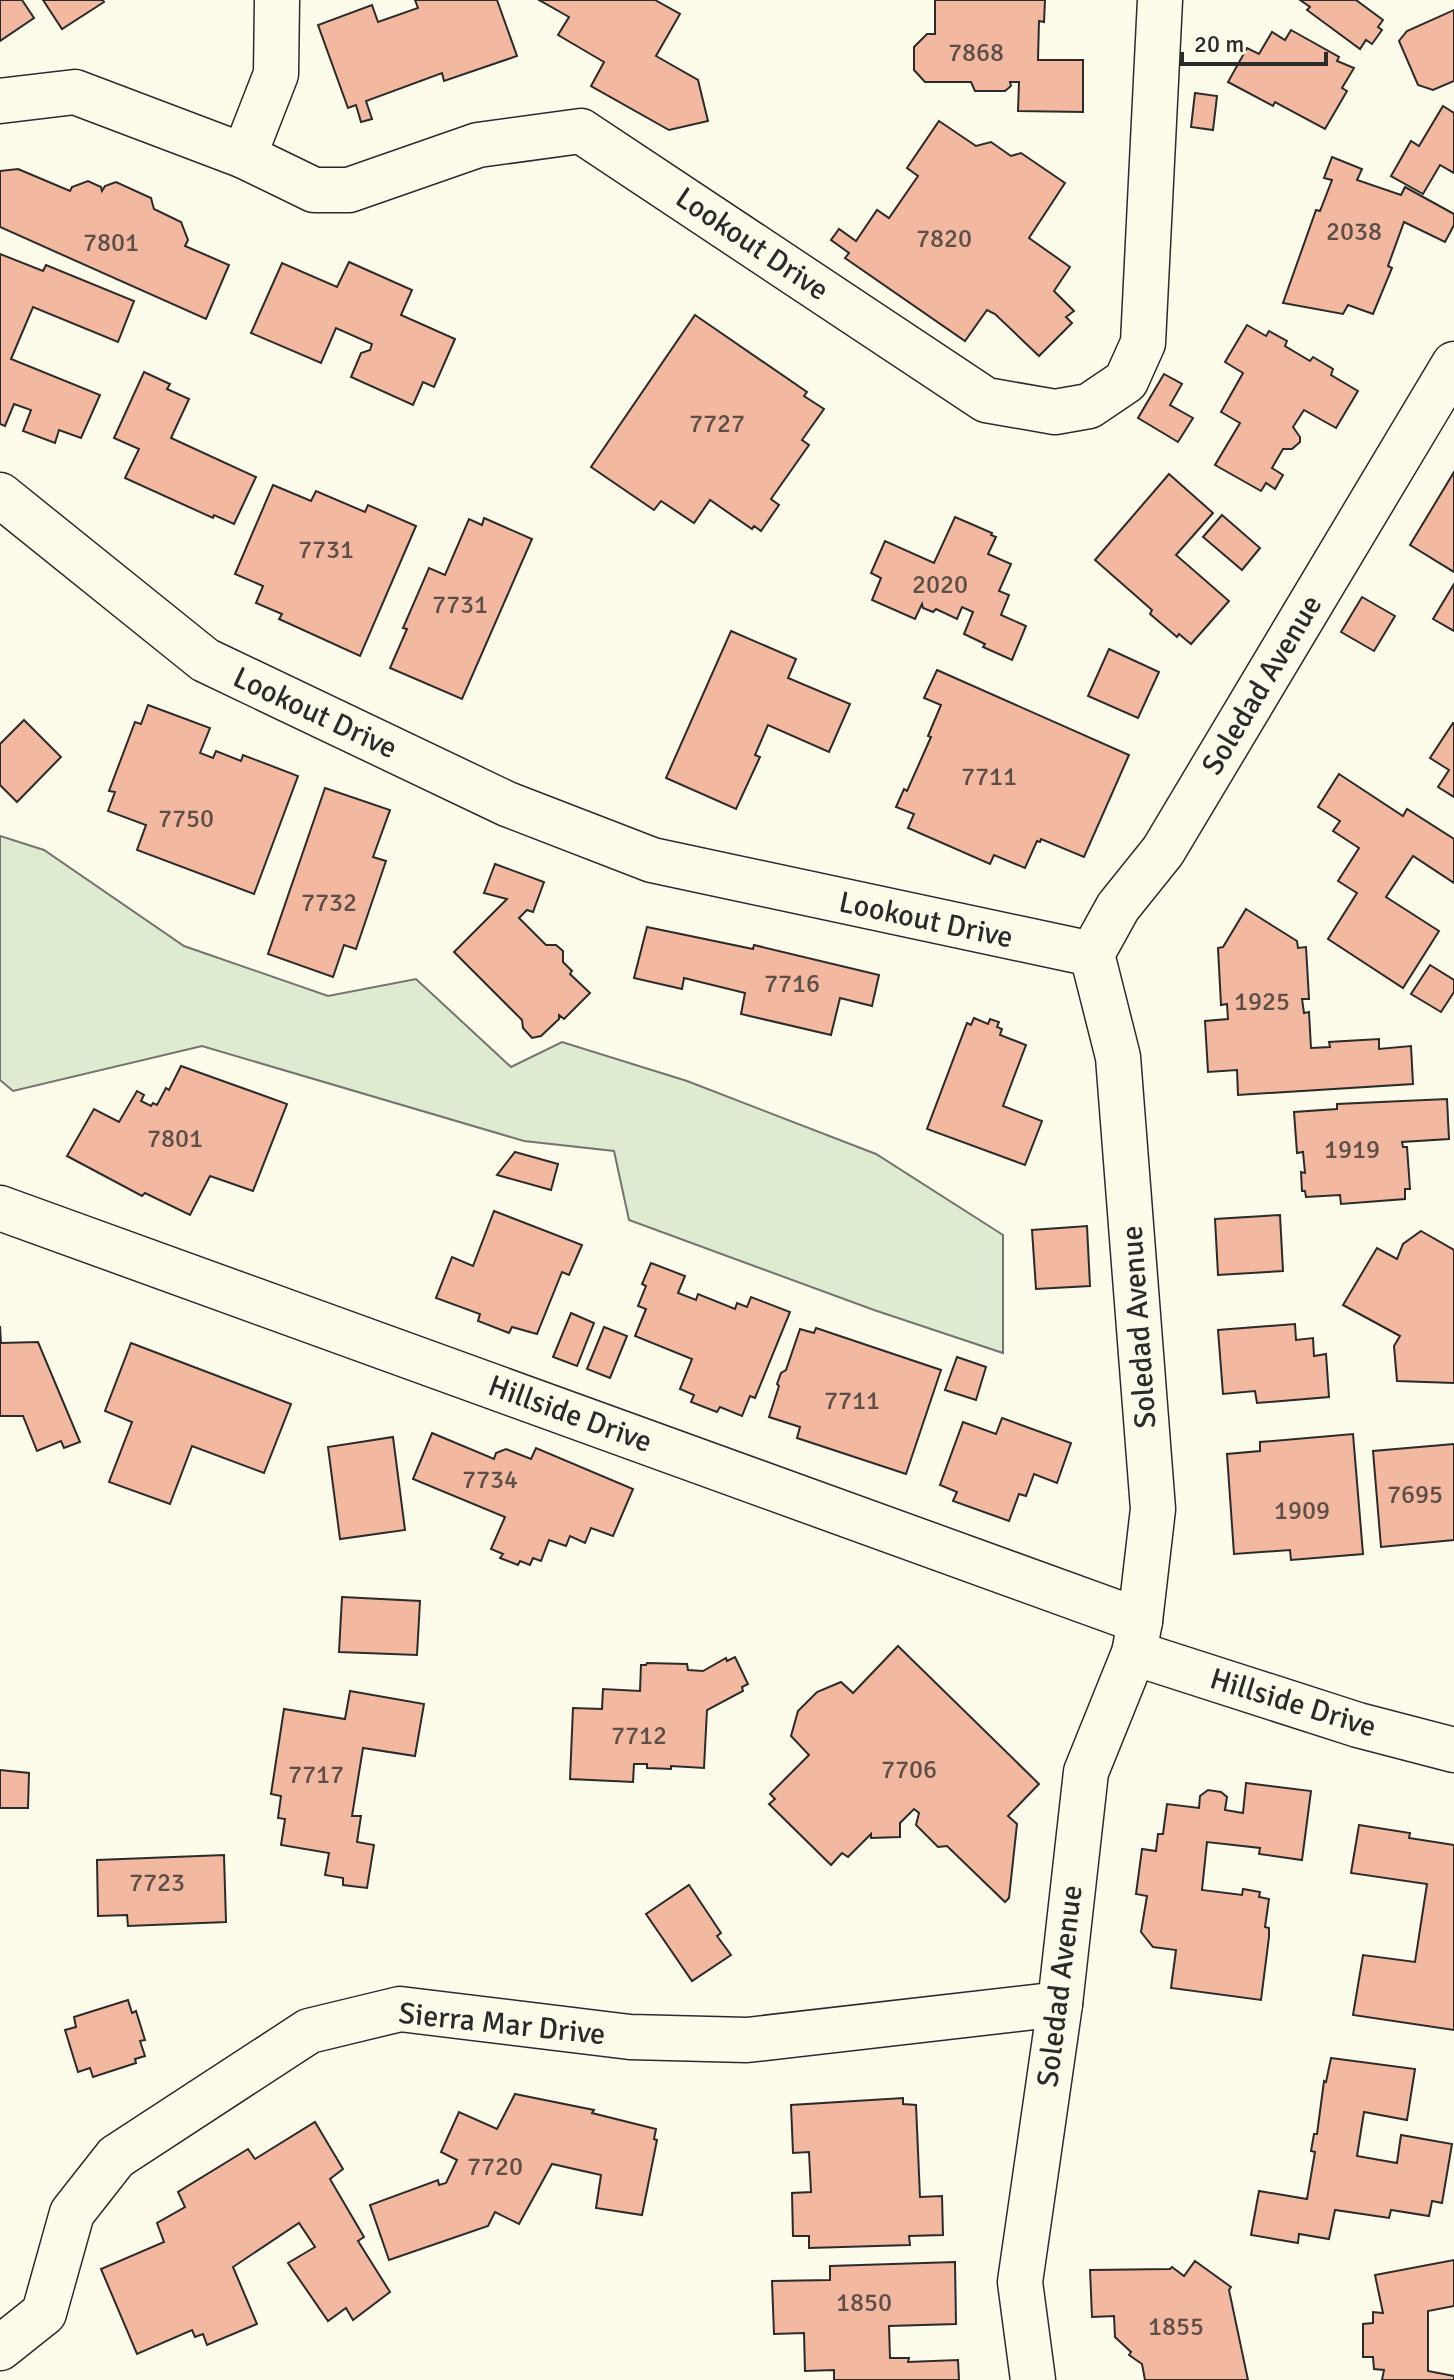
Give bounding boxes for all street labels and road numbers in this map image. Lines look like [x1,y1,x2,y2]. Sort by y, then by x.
street label: Lookout Drive [668,179,836,309]
street label: Soledad Avenue [1194,588,1330,782]
street label: Lookout Drive [227,659,403,767]
street label: Lookout Drive [836,884,1016,956]
street label: Soledad Avenue [1113,1224,1165,1430]
street label: Hillside Drive [483,1367,657,1461]
street label: Hillside Drive [1206,1660,1380,1746]
street label: Soledad Avenue [1029,1883,1091,2089]
street label: Sierra Mar Drive [397,1995,607,2053]

